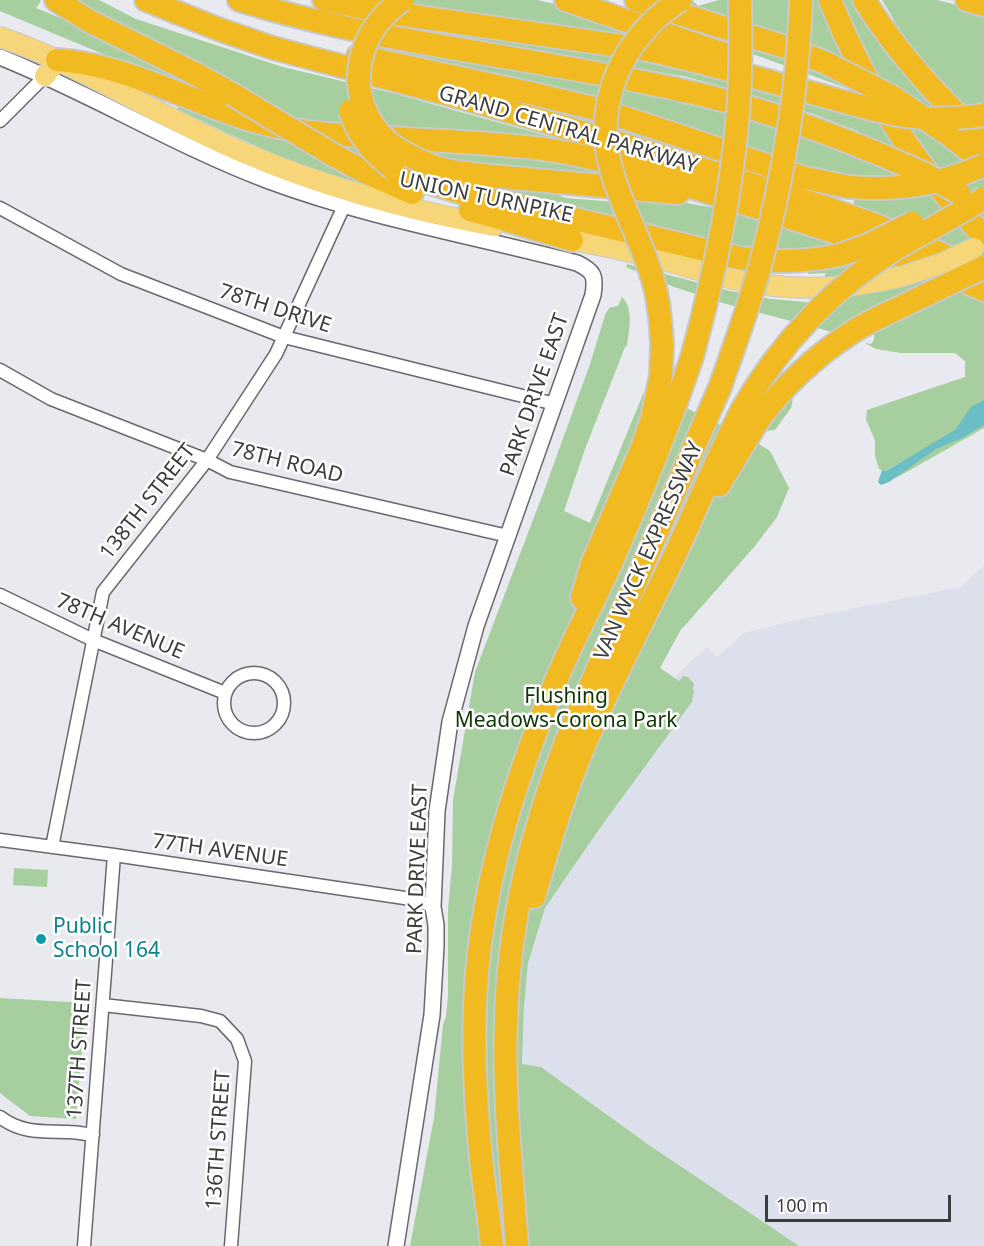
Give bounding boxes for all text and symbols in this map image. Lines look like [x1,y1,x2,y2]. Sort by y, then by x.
street label: GRAND CENTRAL PARKWAY [436,81,700,179]
street label: UNION TURNPIKE [397,167,575,229]
street label: 78TH DRIVE [216,279,334,339]
street label: PARK DRIVE EAST [495,310,575,480]
street label: 78TH ROAD [228,437,346,489]
street label: VAN WYCK EXPRESSWAY [589,438,709,664]
street label: 138TH STREET [95,439,201,565]
street label: 78TH AVENUE [52,589,188,665]
park label: Flushing Meadows-Corona Park [455,684,677,734]
street label: PARK DRIVE EAST [402,784,434,954]
street label: 77TH AVENUE [151,829,289,873]
place label: Public School 164 [53,914,160,964]
marker: Public School 164 [34,932,48,946]
street label: 137TH STREET [63,978,97,1120]
street label: 136TH STREET [202,1069,236,1211]
scale bar [768,1183,954,1221]
text: 100 m [776,1193,828,1217]

